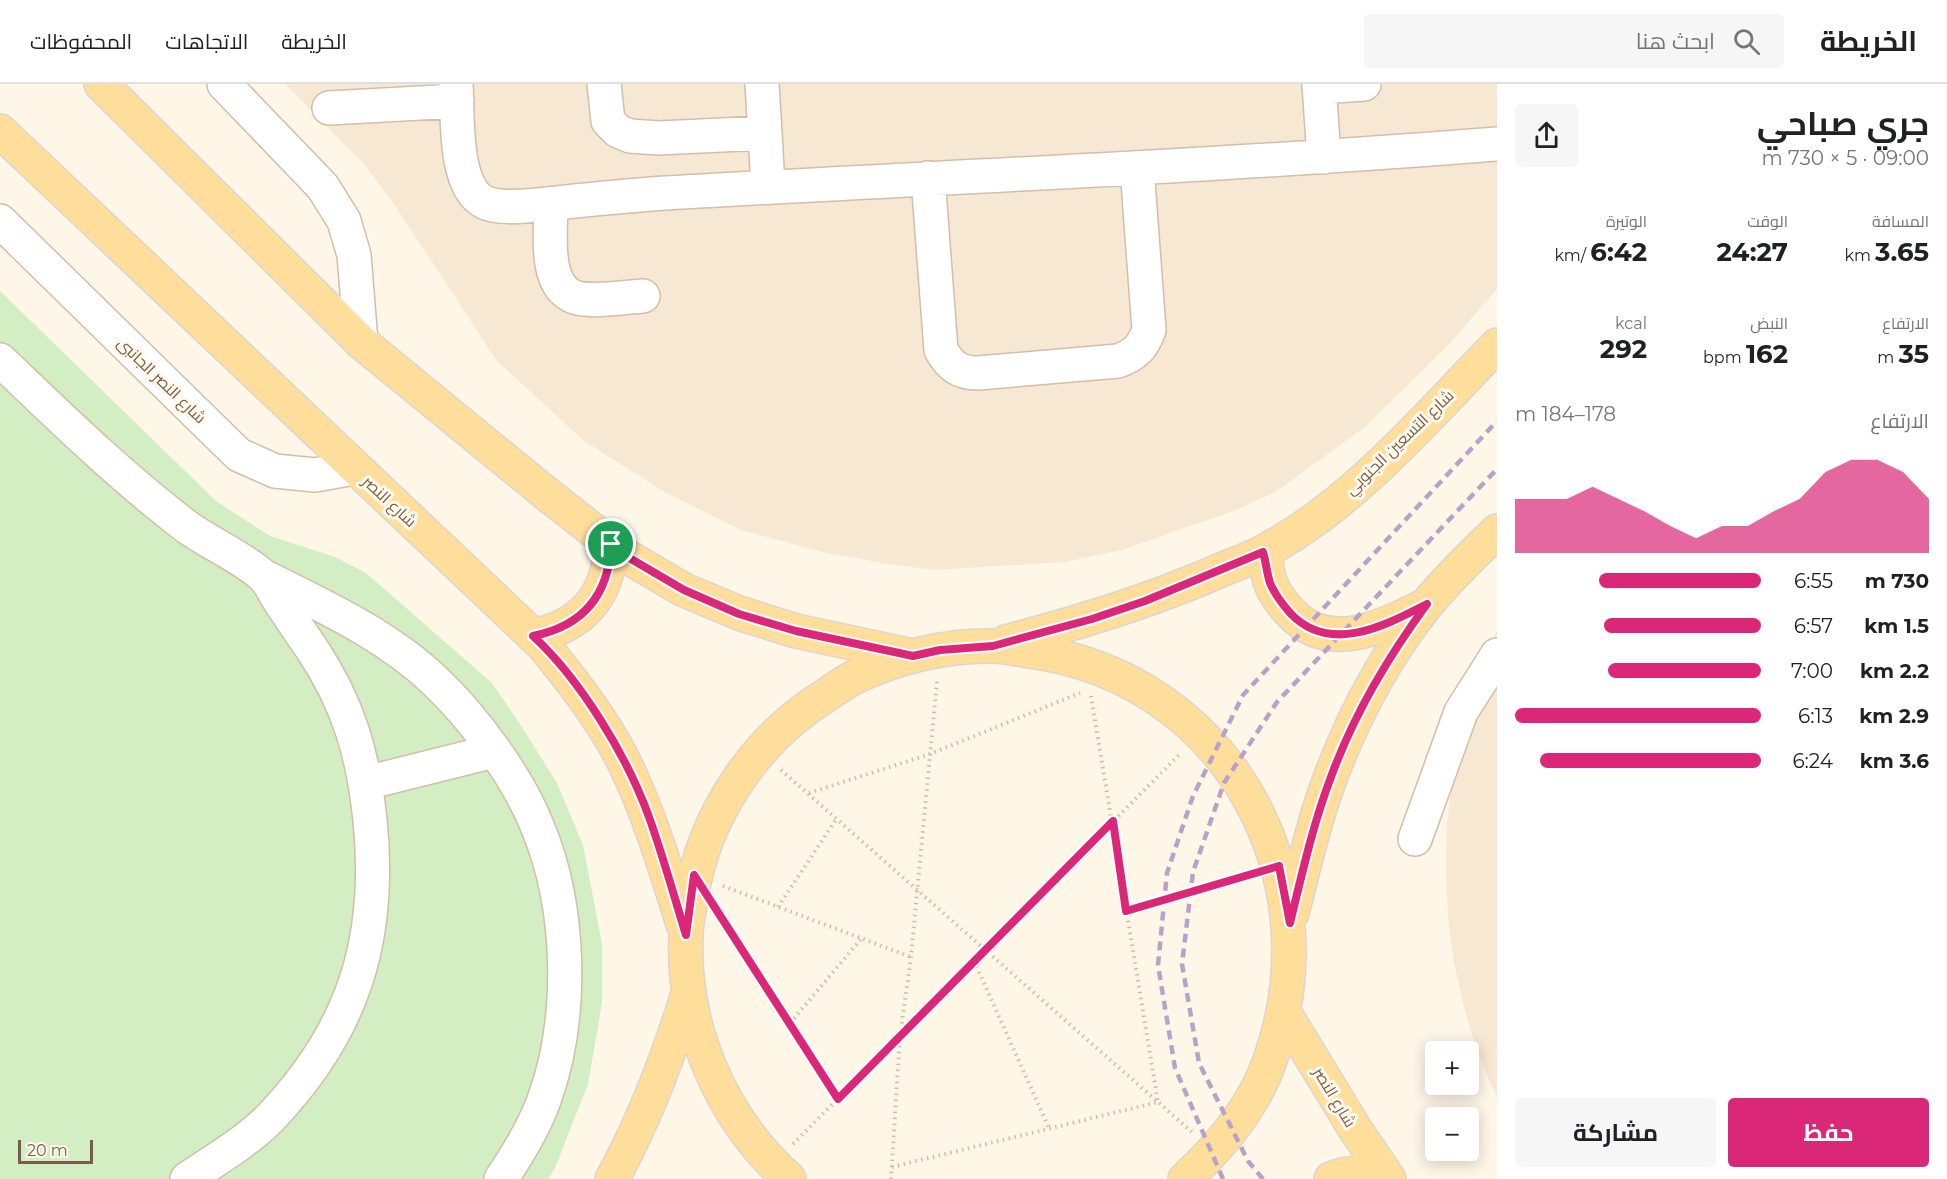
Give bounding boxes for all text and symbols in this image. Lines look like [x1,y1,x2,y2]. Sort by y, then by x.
search box [1364,14,1784,68]
text: الخريطة [1820,24,1917,58]
icon: search [1730,25,1763,58]
text: ابحث هنا [1636,28,1715,55]
text: المحفوظات [30,29,132,54]
text: الاتجاهات [165,29,248,54]
text: الخريطة [281,29,347,54]
text: جري صباحي [1757,103,1929,143]
button: share [1515,104,1578,167]
text: 09:00 · 5 × 730 m [1761,146,1929,170]
text: الوتيرة [1606,212,1647,231]
text: الوقت [1747,212,1788,231]
text: المسافة [1872,212,1929,231]
text: 6:42 [1590,236,1647,268]
text: 24:27 [1717,236,1788,268]
text: 3.65 [1875,236,1929,268]
text: /km [1554,246,1590,265]
text: km [1844,246,1875,265]
text: kcal [1615,314,1647,333]
text: النبض [1750,314,1788,333]
text: الارتفاع [1882,314,1929,333]
street label: شارع النصر الجانبى [112,333,210,429]
text: 292 [1600,333,1647,365]
text: 162 [1746,338,1788,370]
text: 35 [1898,338,1929,370]
text: bpm [1703,348,1746,367]
text: m [1877,348,1898,367]
street label: شارع التسعين الجنوبي [1341,386,1460,502]
text: 178–184 m [1515,402,1616,426]
text: الارتفاع [1870,409,1929,433]
street label: شارع النصر [357,471,420,532]
pin [585,518,636,569]
icon: arrive [594,527,627,560]
text: 6:55 [1794,569,1833,593]
text: 730 m [1865,569,1929,593]
text: 6:57 [1794,614,1833,638]
text: 1.5 km [1864,614,1929,638]
text: 7:00 [1791,659,1833,683]
text: 2.2 km [1860,659,1929,683]
text: 6:13 [1798,704,1833,728]
text: 2.9 km [1859,704,1929,728]
text: 6:24 [1792,749,1833,773]
text: 3.6 km [1860,749,1929,773]
map controls [1425,1041,1479,1161]
button: + [1425,1041,1479,1095]
street label: شارع النصر [1307,1063,1360,1132]
button: مشاركة [1515,1098,1716,1167]
button: حفظ [1728,1098,1929,1167]
button: − [1425,1107,1479,1161]
scale bar [18,1137,93,1164]
text: 20 m [27,1141,68,1160]

